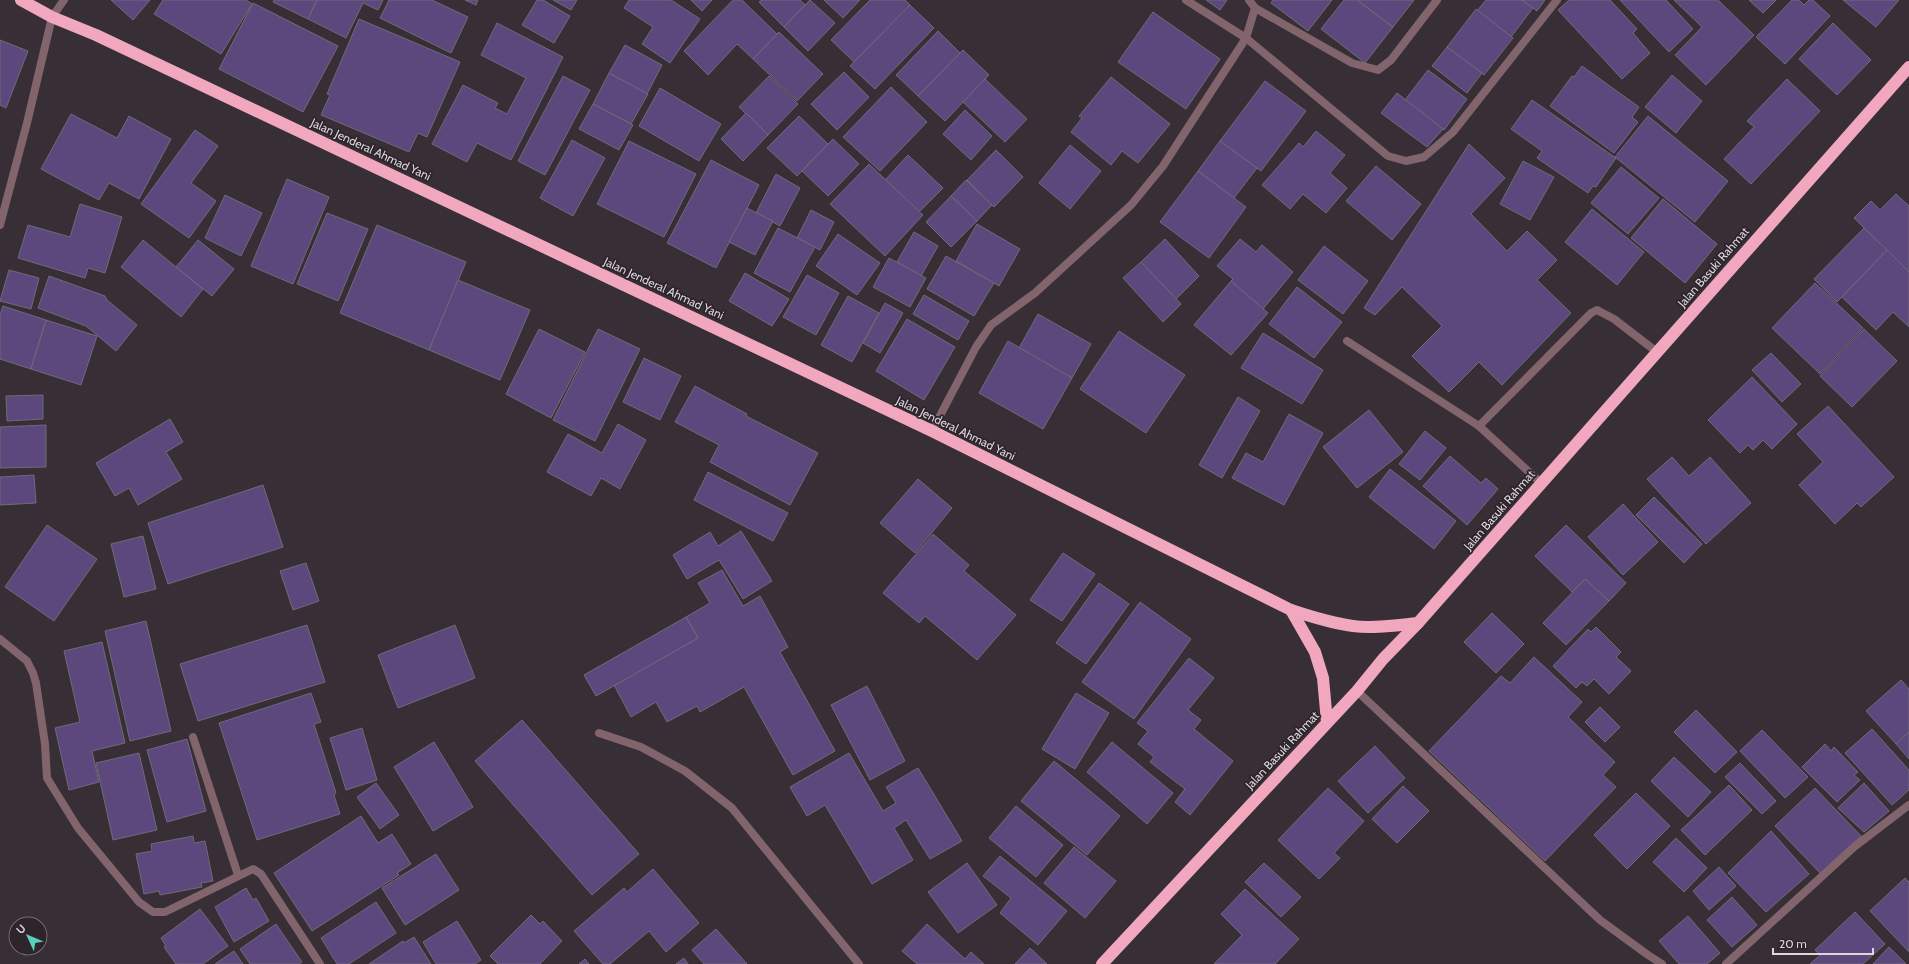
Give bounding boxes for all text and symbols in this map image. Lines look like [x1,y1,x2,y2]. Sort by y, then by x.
street label: Jalan Jenderal Ahmad Yani [308,114,433,183]
street label: Jalan Basuki Rahmat [1674,224,1752,311]
street label: Jalan Jenderal Ahmad Yani [601,253,726,322]
street label: Jalan Jenderal Ahmad Yani [893,392,1018,463]
street label: Jalan Basuki Rahmat [1460,467,1538,554]
street label: Jalan Basuki Rahmat [1241,708,1322,793]
north arrow [8,916,48,956]
text: U [13,921,29,937]
scale bar [1773,930,1873,956]
text: 20 m [1779,936,1807,951]

